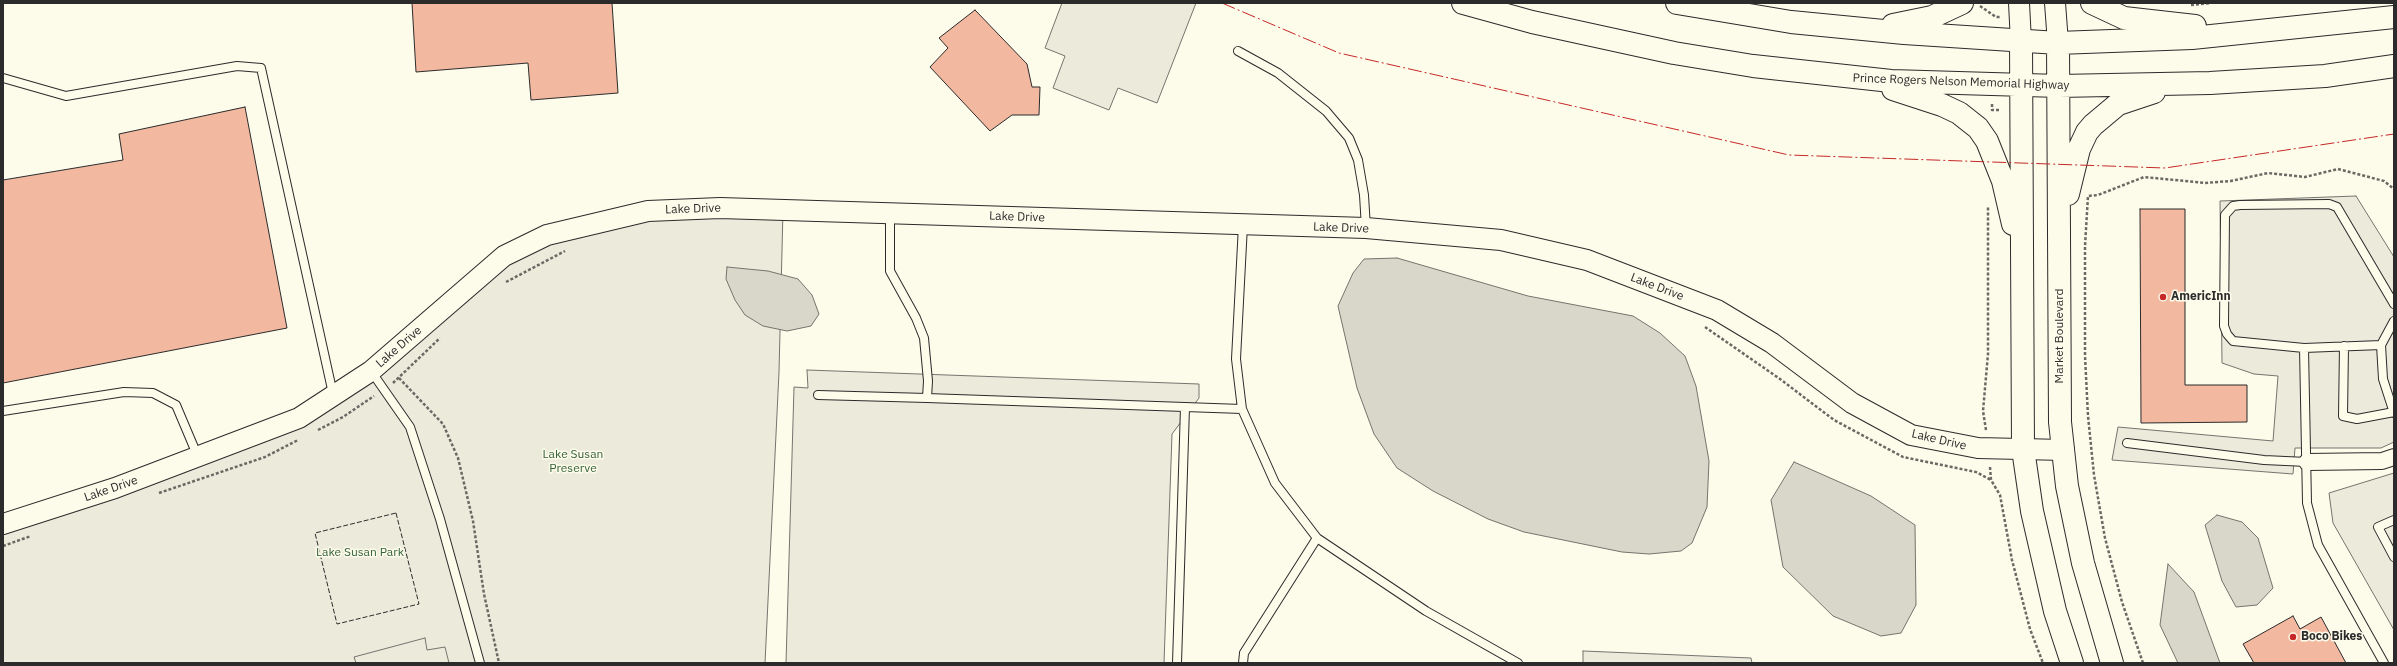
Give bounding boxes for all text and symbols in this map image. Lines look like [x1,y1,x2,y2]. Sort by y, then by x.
street label: Prince Rogers Nelson Memorial Highway [1852,71,2070,93]
street label: Lake Drive [665,201,721,217]
street label: Lake Drive [989,209,1045,225]
street label: Lake Drive [1313,220,1369,236]
street label: Lake Drive [1628,270,1686,304]
street label: Market Boulevard [2053,289,2067,383]
place label: AmericInn [2171,290,2231,304]
marker: AmericInn [2158,292,2168,302]
street label: Lake Drive [373,323,425,371]
street label: Lake Drive [1910,427,1968,453]
park label: Lake Susan Preserve [543,448,603,476]
street label: Lake Drive [82,473,140,505]
park label: Lake Susan Park [316,546,404,560]
place label: Boco Bikes [2301,630,2362,644]
marker: Boco Bikes [2288,632,2298,642]

